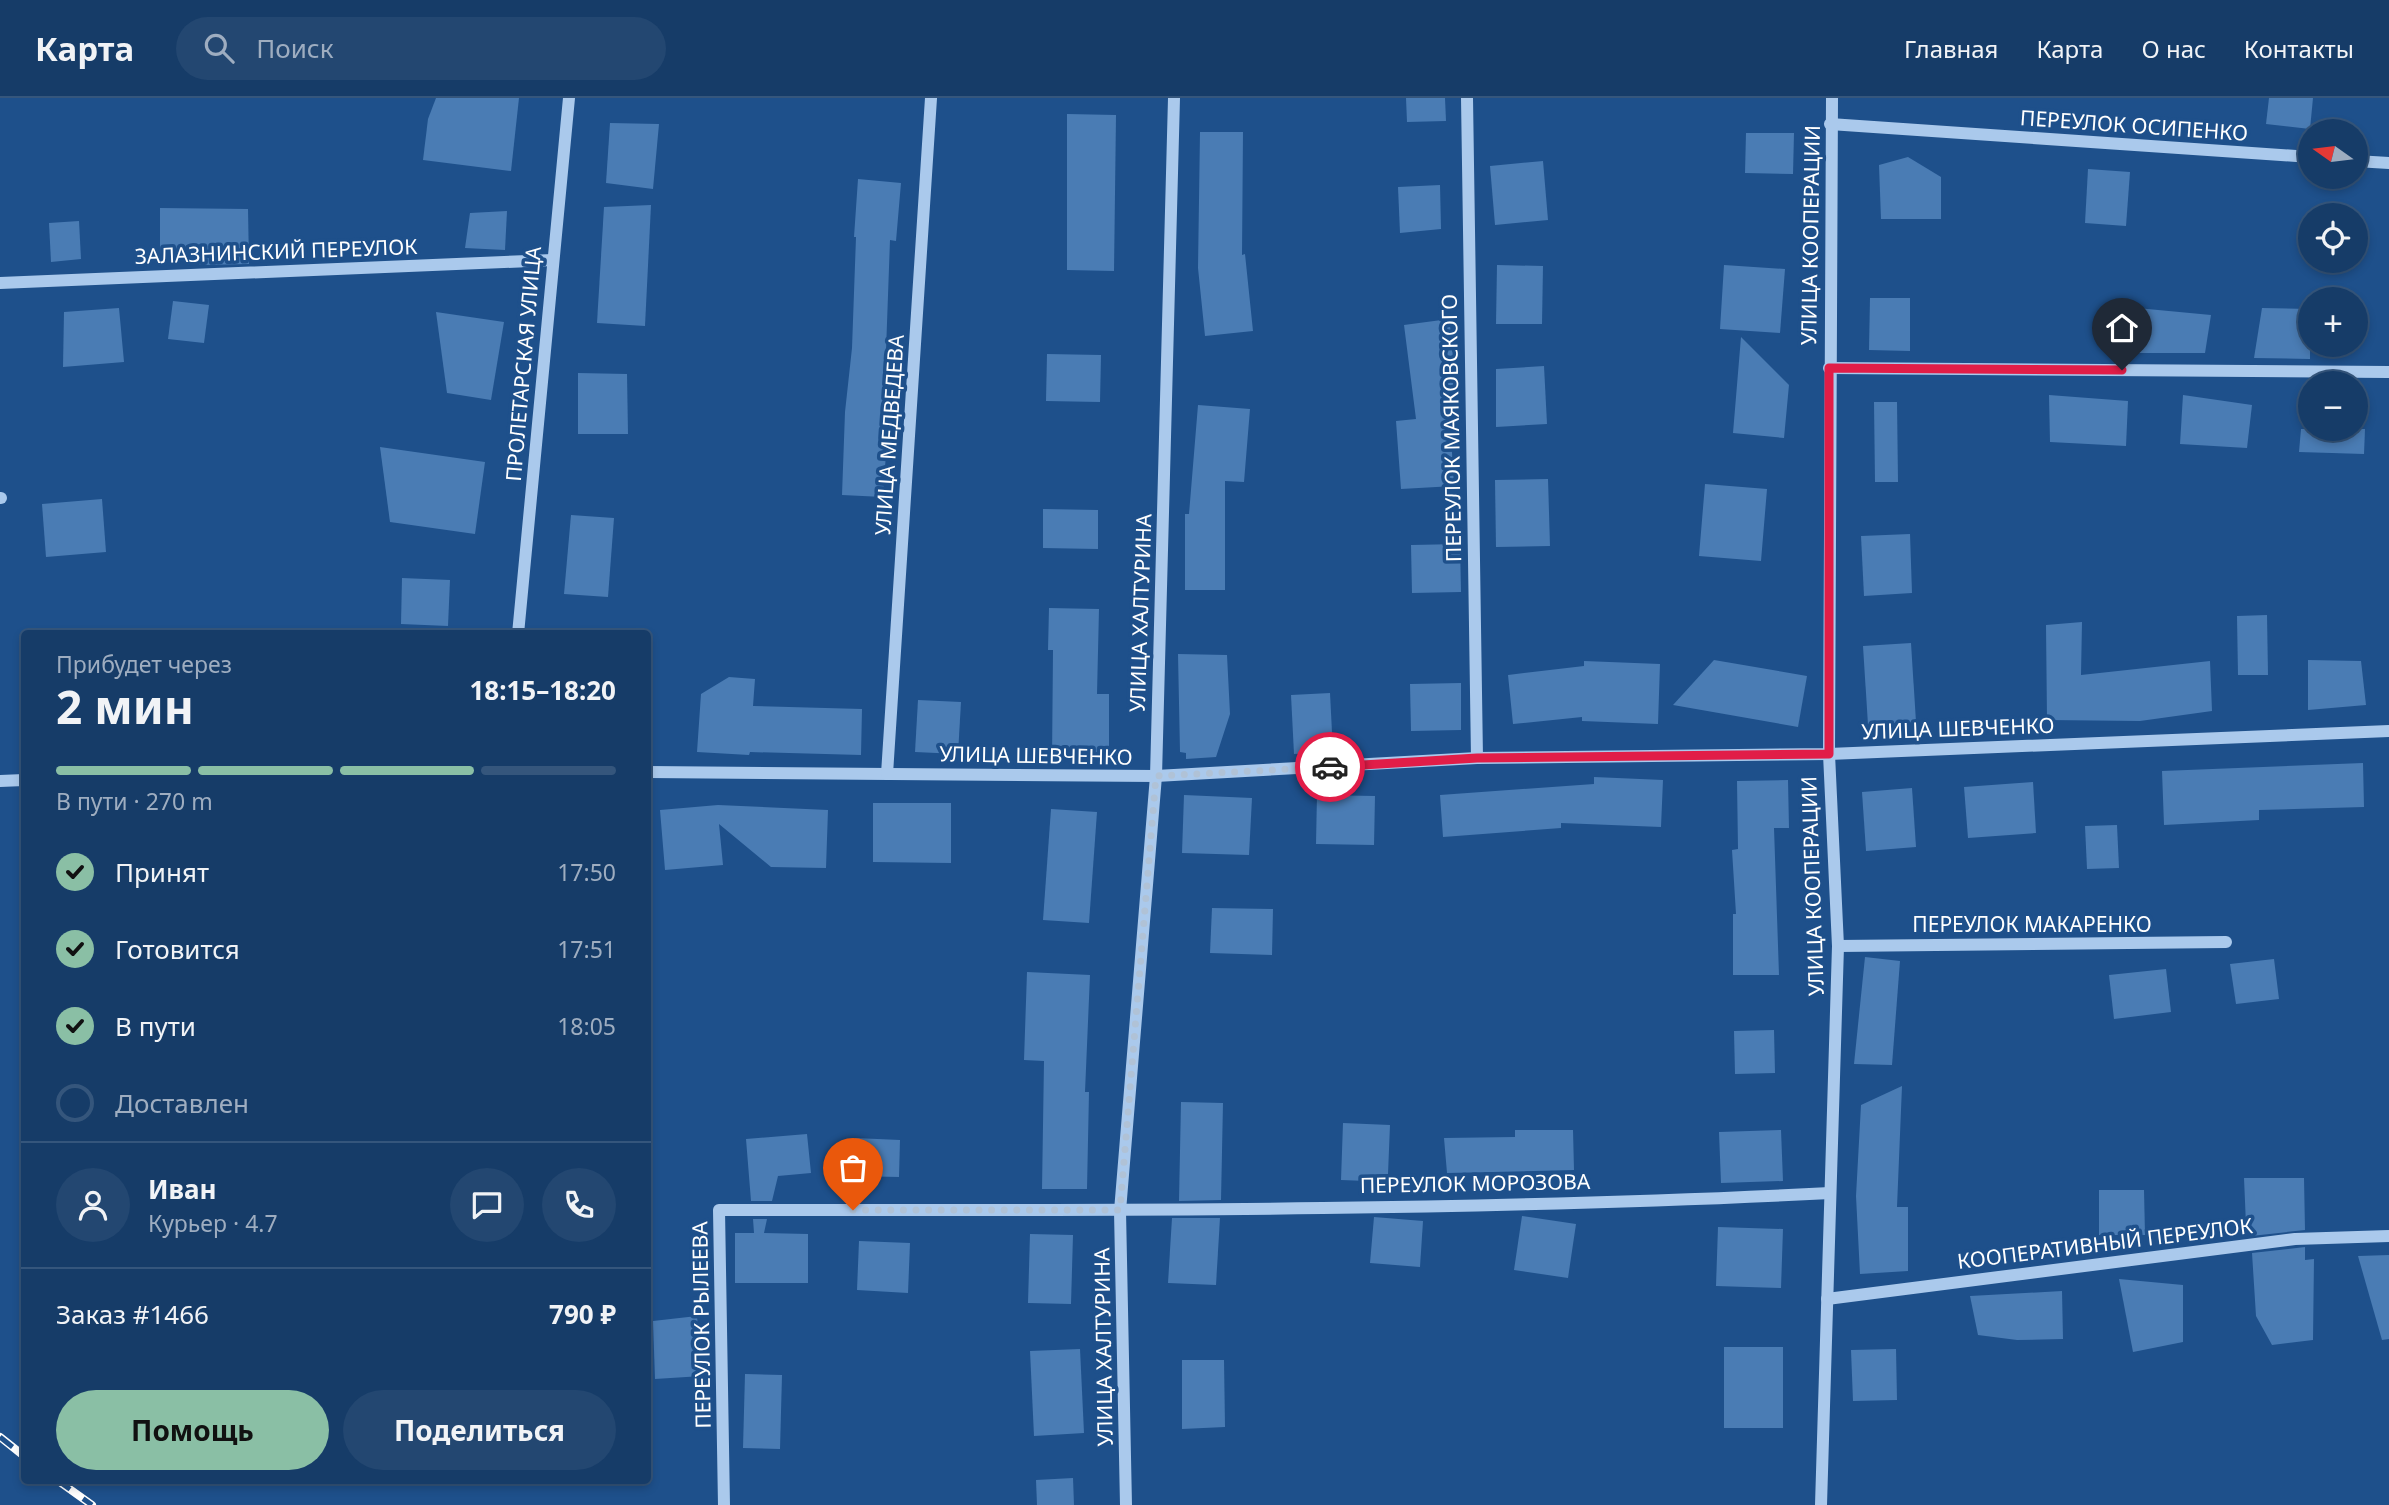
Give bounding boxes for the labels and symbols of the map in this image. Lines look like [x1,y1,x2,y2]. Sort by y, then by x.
street label: ПЕРЕУЛОК ОСИПЕНКО [2019,103,2249,147]
north arrow [2298,119,2368,189]
street label: УЛИЦА КООПЕРАЦИИ [1794,125,1826,345]
street label: ЗАЛАЗНИНСКИЙ ПЕРЕУЛОК [134,232,418,270]
street label: ПРОЛЕТАРСКАЯ УЛИЦА [499,245,547,483]
street label: ПЕРЕУЛОК МАЯКОВСКОГО [1435,294,1467,562]
pin [2092,298,2152,370]
street label: УЛИЦА МЕДВЕДЕВА [868,333,910,536]
street label: УЛИЦА ХАЛТУРИНА [1123,513,1157,713]
street label: УЛИЦА ШЕВЧЕНКО [1861,711,2055,745]
courier [1295,732,1365,802]
street label: УЛИЦА ШЕВЧЕНКО [939,739,1133,771]
street label: УЛИЦА КООПЕРАЦИИ [1794,776,1830,996]
street label: ПЕРЕУЛОК МАКАРЕНКО [1912,910,2152,938]
pin [823,1138,883,1210]
street label: ПЕРЕУЛОК МОРОЗОВА [1360,1167,1591,1199]
street label: КООПЕРАТИВНЫЙ ПЕРЕУЛОК [1955,1211,2254,1275]
street label: ПЕРЕУЛОК РЫЛЕЕВА [685,1221,717,1429]
street label: УЛИЦА ХАЛТУРИНА [1087,1247,1119,1447]

